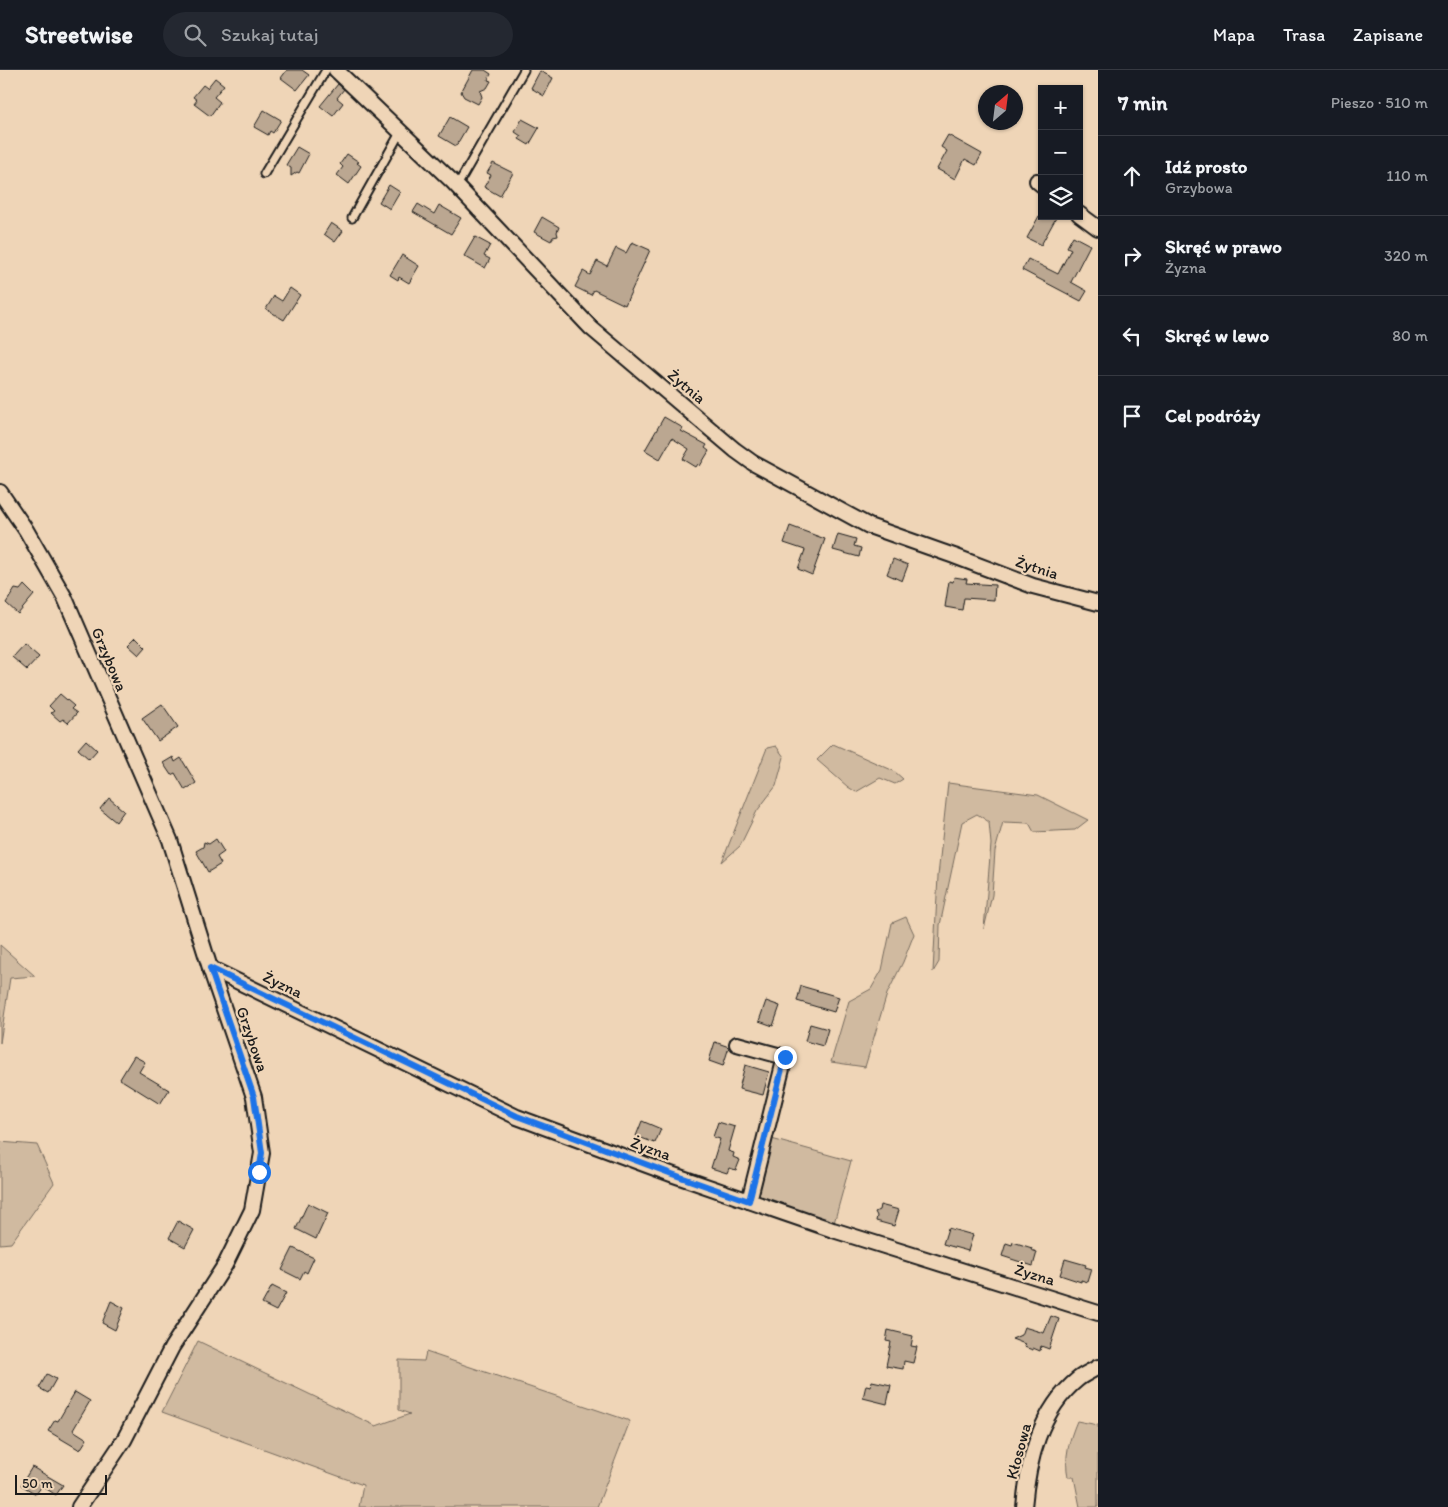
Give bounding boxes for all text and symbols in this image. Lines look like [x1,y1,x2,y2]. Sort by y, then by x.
search box [163,12,513,57]
text: Streetwise [25,20,133,49]
icon: search [181,21,209,49]
text: Szukaj tutaj [221,23,318,46]
text: Mapa [1213,24,1255,46]
text: Trasa [1283,24,1325,46]
text: Zapisane [1353,24,1423,46]
north arrow [978,85,1023,130]
map controls [1038,85,1083,220]
button: + [1038,85,1083,130]
text: 7 min [1118,90,1167,115]
text: Pieszo · 510 m [1331,93,1428,112]
button: − [1038,130,1083,175]
text: Idź prosto [1165,155,1248,178]
icon: ahead [1118,162,1146,190]
text: 110 m [1386,166,1428,185]
button: layers [1038,175,1083,220]
text: Grzybowa [1165,178,1233,197]
text: Skręć w prawo [1165,235,1282,258]
icon: right [1118,242,1146,270]
text: 320 m [1384,246,1428,265]
text: Żyzna [1165,258,1206,277]
icon: left [1118,322,1146,350]
text: Skręć w lewo [1165,324,1269,347]
text: 80 m [1392,326,1428,345]
street label: Żytnia [664,365,710,408]
icon: arrive [1118,402,1146,430]
text: Cel podróży [1165,404,1260,427]
street label: Żytnia [1013,552,1061,583]
street label: Grzybowa [88,624,132,694]
street label: Żyzna [260,967,306,1002]
street label: Grzybowa [233,1004,273,1074]
route end [774,1046,797,1069]
street label: Żyzna [628,1132,674,1165]
route start [248,1161,271,1184]
street label: Żyzna [1012,1259,1058,1290]
street label: Kłosowa [1002,1420,1035,1481]
scale bar [15,1472,108,1495]
text: 50 m [22,1475,53,1492]

